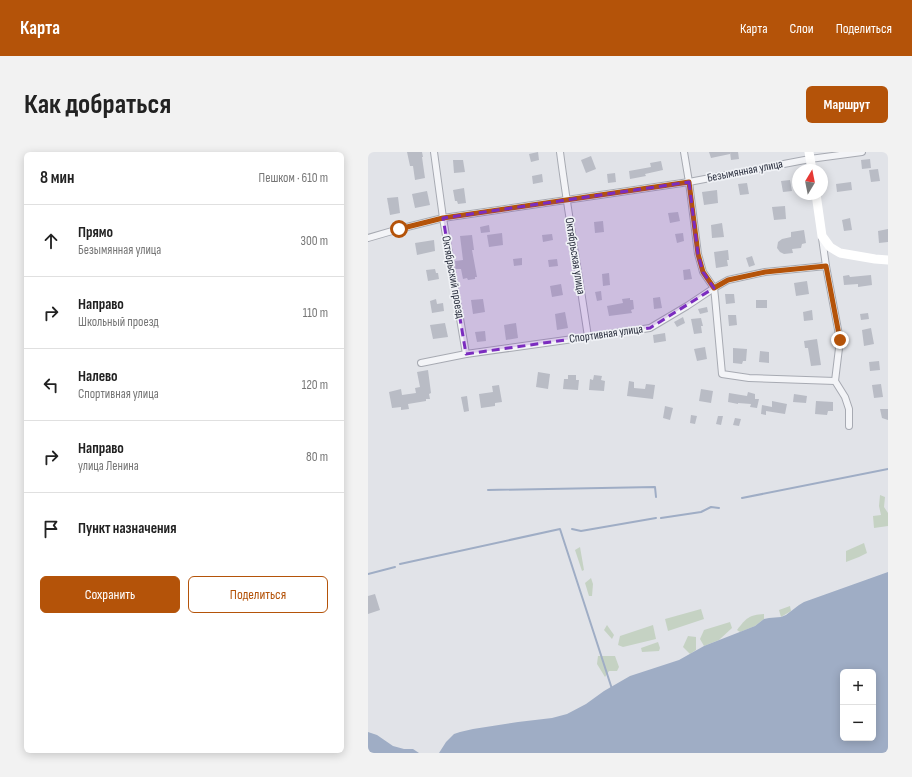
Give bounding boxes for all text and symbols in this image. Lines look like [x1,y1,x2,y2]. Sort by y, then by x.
text: Карта [20,17,60,40]
text: Карта [740,20,768,37]
text: Слои [790,20,814,37]
text: Поделиться [836,20,892,37]
button: Маршрут [806,86,888,123]
text: Как добраться [24,88,171,121]
street label: Безымянная улица [706,156,785,186]
north arrow [792,164,828,200]
text: 8 мин [40,168,74,188]
text: Пешком · 610 m [259,170,328,186]
street label: Октябрьская улица [562,216,589,296]
route start [390,220,408,238]
text: Прямо [78,223,113,242]
icon: ahead [40,230,62,252]
text: 300 m [301,233,328,249]
street label: Октябрьский проезд [438,235,468,319]
text: Безымянная улица [78,242,161,258]
text: Направо [78,295,124,314]
icon: right [40,302,62,324]
text: 110 m [303,305,328,321]
text: Школьный проезд [78,314,159,330]
street label: Спортивная улица [568,321,644,347]
route end [831,331,849,349]
text: Налево [78,367,118,386]
icon: left [40,374,62,396]
text: 120 m [302,377,328,393]
text: Спортивная улица [78,386,159,402]
text: Направо [78,439,124,458]
icon: right [40,446,62,468]
text: 80 m [306,449,328,465]
text: улица Ленина [78,458,139,474]
icon: arrive [40,518,62,540]
text: Пункт назначения [78,519,176,538]
button: Сохранить [40,576,180,613]
button: Поделиться [188,576,328,613]
map controls [840,669,876,741]
button: + [840,669,876,705]
button: − [840,705,876,741]

